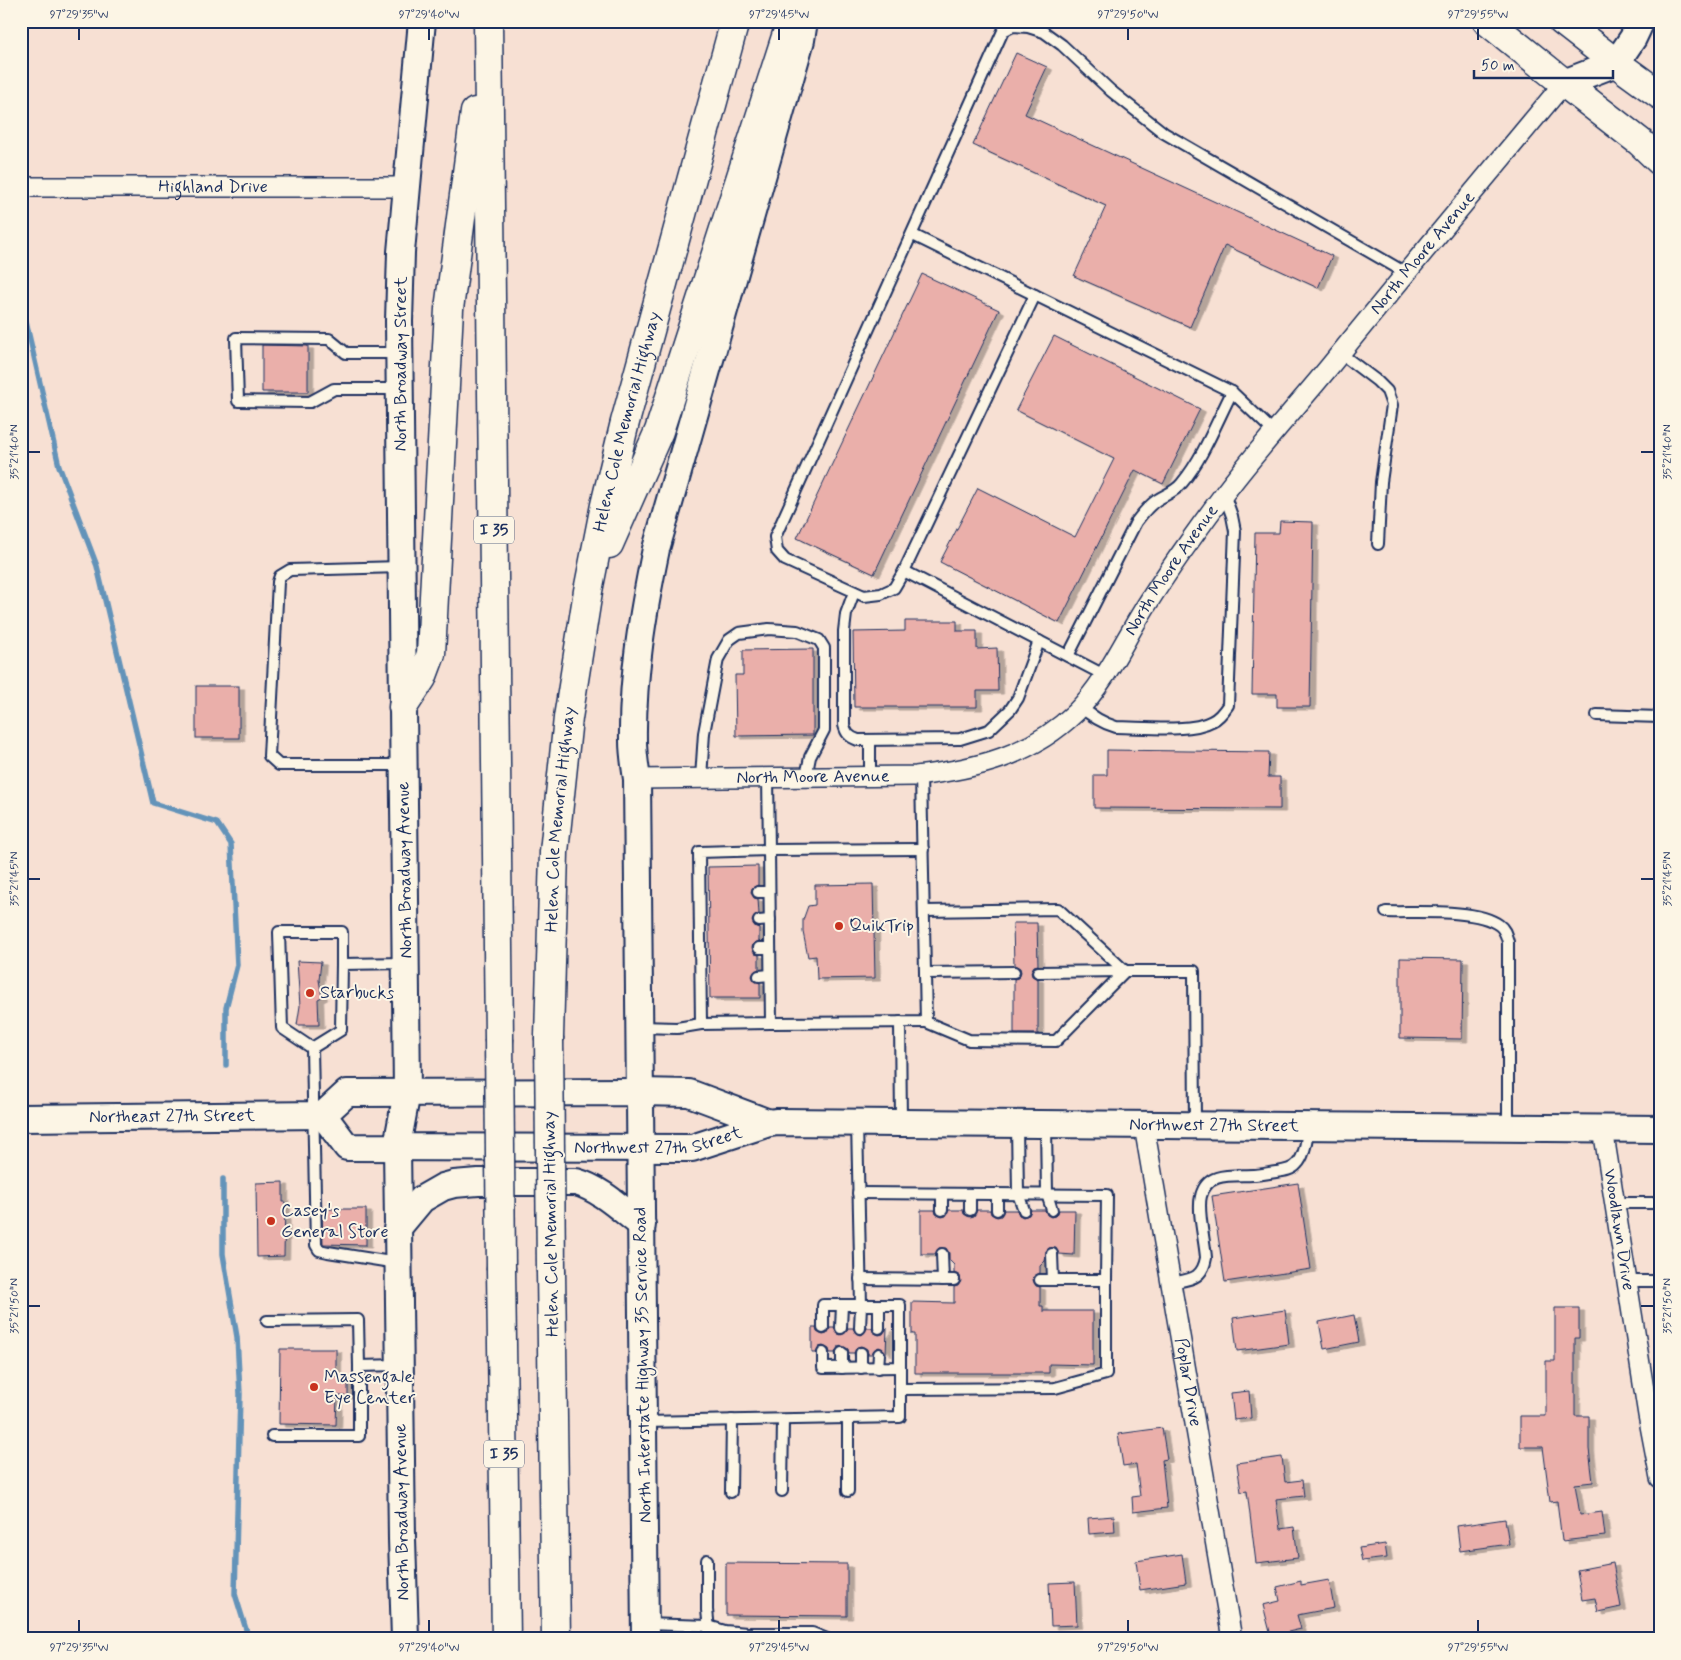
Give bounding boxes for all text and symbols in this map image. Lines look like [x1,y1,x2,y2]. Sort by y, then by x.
text: 97°29'35"W [50,7,108,23]
text: 97°29'40"W [399,7,459,23]
text: 97°29'45"W [749,7,809,23]
text: 97°29'50"W [1098,7,1159,23]
text: 97°29'55"W [1448,7,1508,23]
scale bar [1474,48,1612,80]
text: 50 m [1481,56,1515,76]
street label: Highland Drive [158,175,268,201]
street label: North Moore Avenue [1365,186,1481,320]
street label: North Broadway Street [389,276,413,452]
street label: Helen Cole Memorial Highway [588,309,667,534]
text: 35°21'40"N [7,424,23,480]
text: 35°21'40"N [1660,424,1676,480]
street label: North Moore Avenue [1119,500,1224,640]
road number: I 35 [474,516,514,544]
street label: Helen Cole Memorial Highway [540,705,582,933]
street label: North Moore Avenue [736,764,890,790]
street label: North Broadway Avenue [391,781,419,959]
text: 35°21'45"N [7,851,23,907]
text: 35°21'45"N [1660,851,1676,907]
place label: QuikTrip [849,914,914,938]
marker: QuikTrip [833,920,845,932]
place label: Starbucks [320,981,394,1005]
marker: Starbucks [304,987,316,999]
street label: Northeast 27th Street [89,1104,256,1129]
street label: Helen Cole Memorial Highway [537,1111,567,1337]
street label: Northwest 27th Street [1129,1113,1299,1138]
street label: Northwest 27th Street [574,1120,746,1160]
street label: Woodlawn Drive [1597,1167,1640,1292]
place label: Casey's General Store [281,1199,389,1244]
street label: North Interstate Highway 35 Service Road [628,1207,659,1523]
marker: Casey's General Store [265,1215,277,1227]
text: 35°21'50"N [7,1278,23,1334]
text: 35°21'50"N [1660,1278,1676,1334]
street label: Poplar Drive [1169,1336,1207,1428]
place label: Massengale Eye Center [324,1365,416,1410]
marker: Massengale Eye Center [308,1381,320,1393]
street label: North Broadway Avenue [388,1423,416,1601]
road number: I 35 [484,1440,524,1468]
text: 97°29'35"W [50,1640,108,1656]
text: 97°29'40"W [399,1640,459,1656]
text: 97°29'45"W [749,1640,809,1656]
text: 97°29'50"W [1098,1640,1159,1656]
text: 97°29'55"W [1448,1640,1508,1656]

